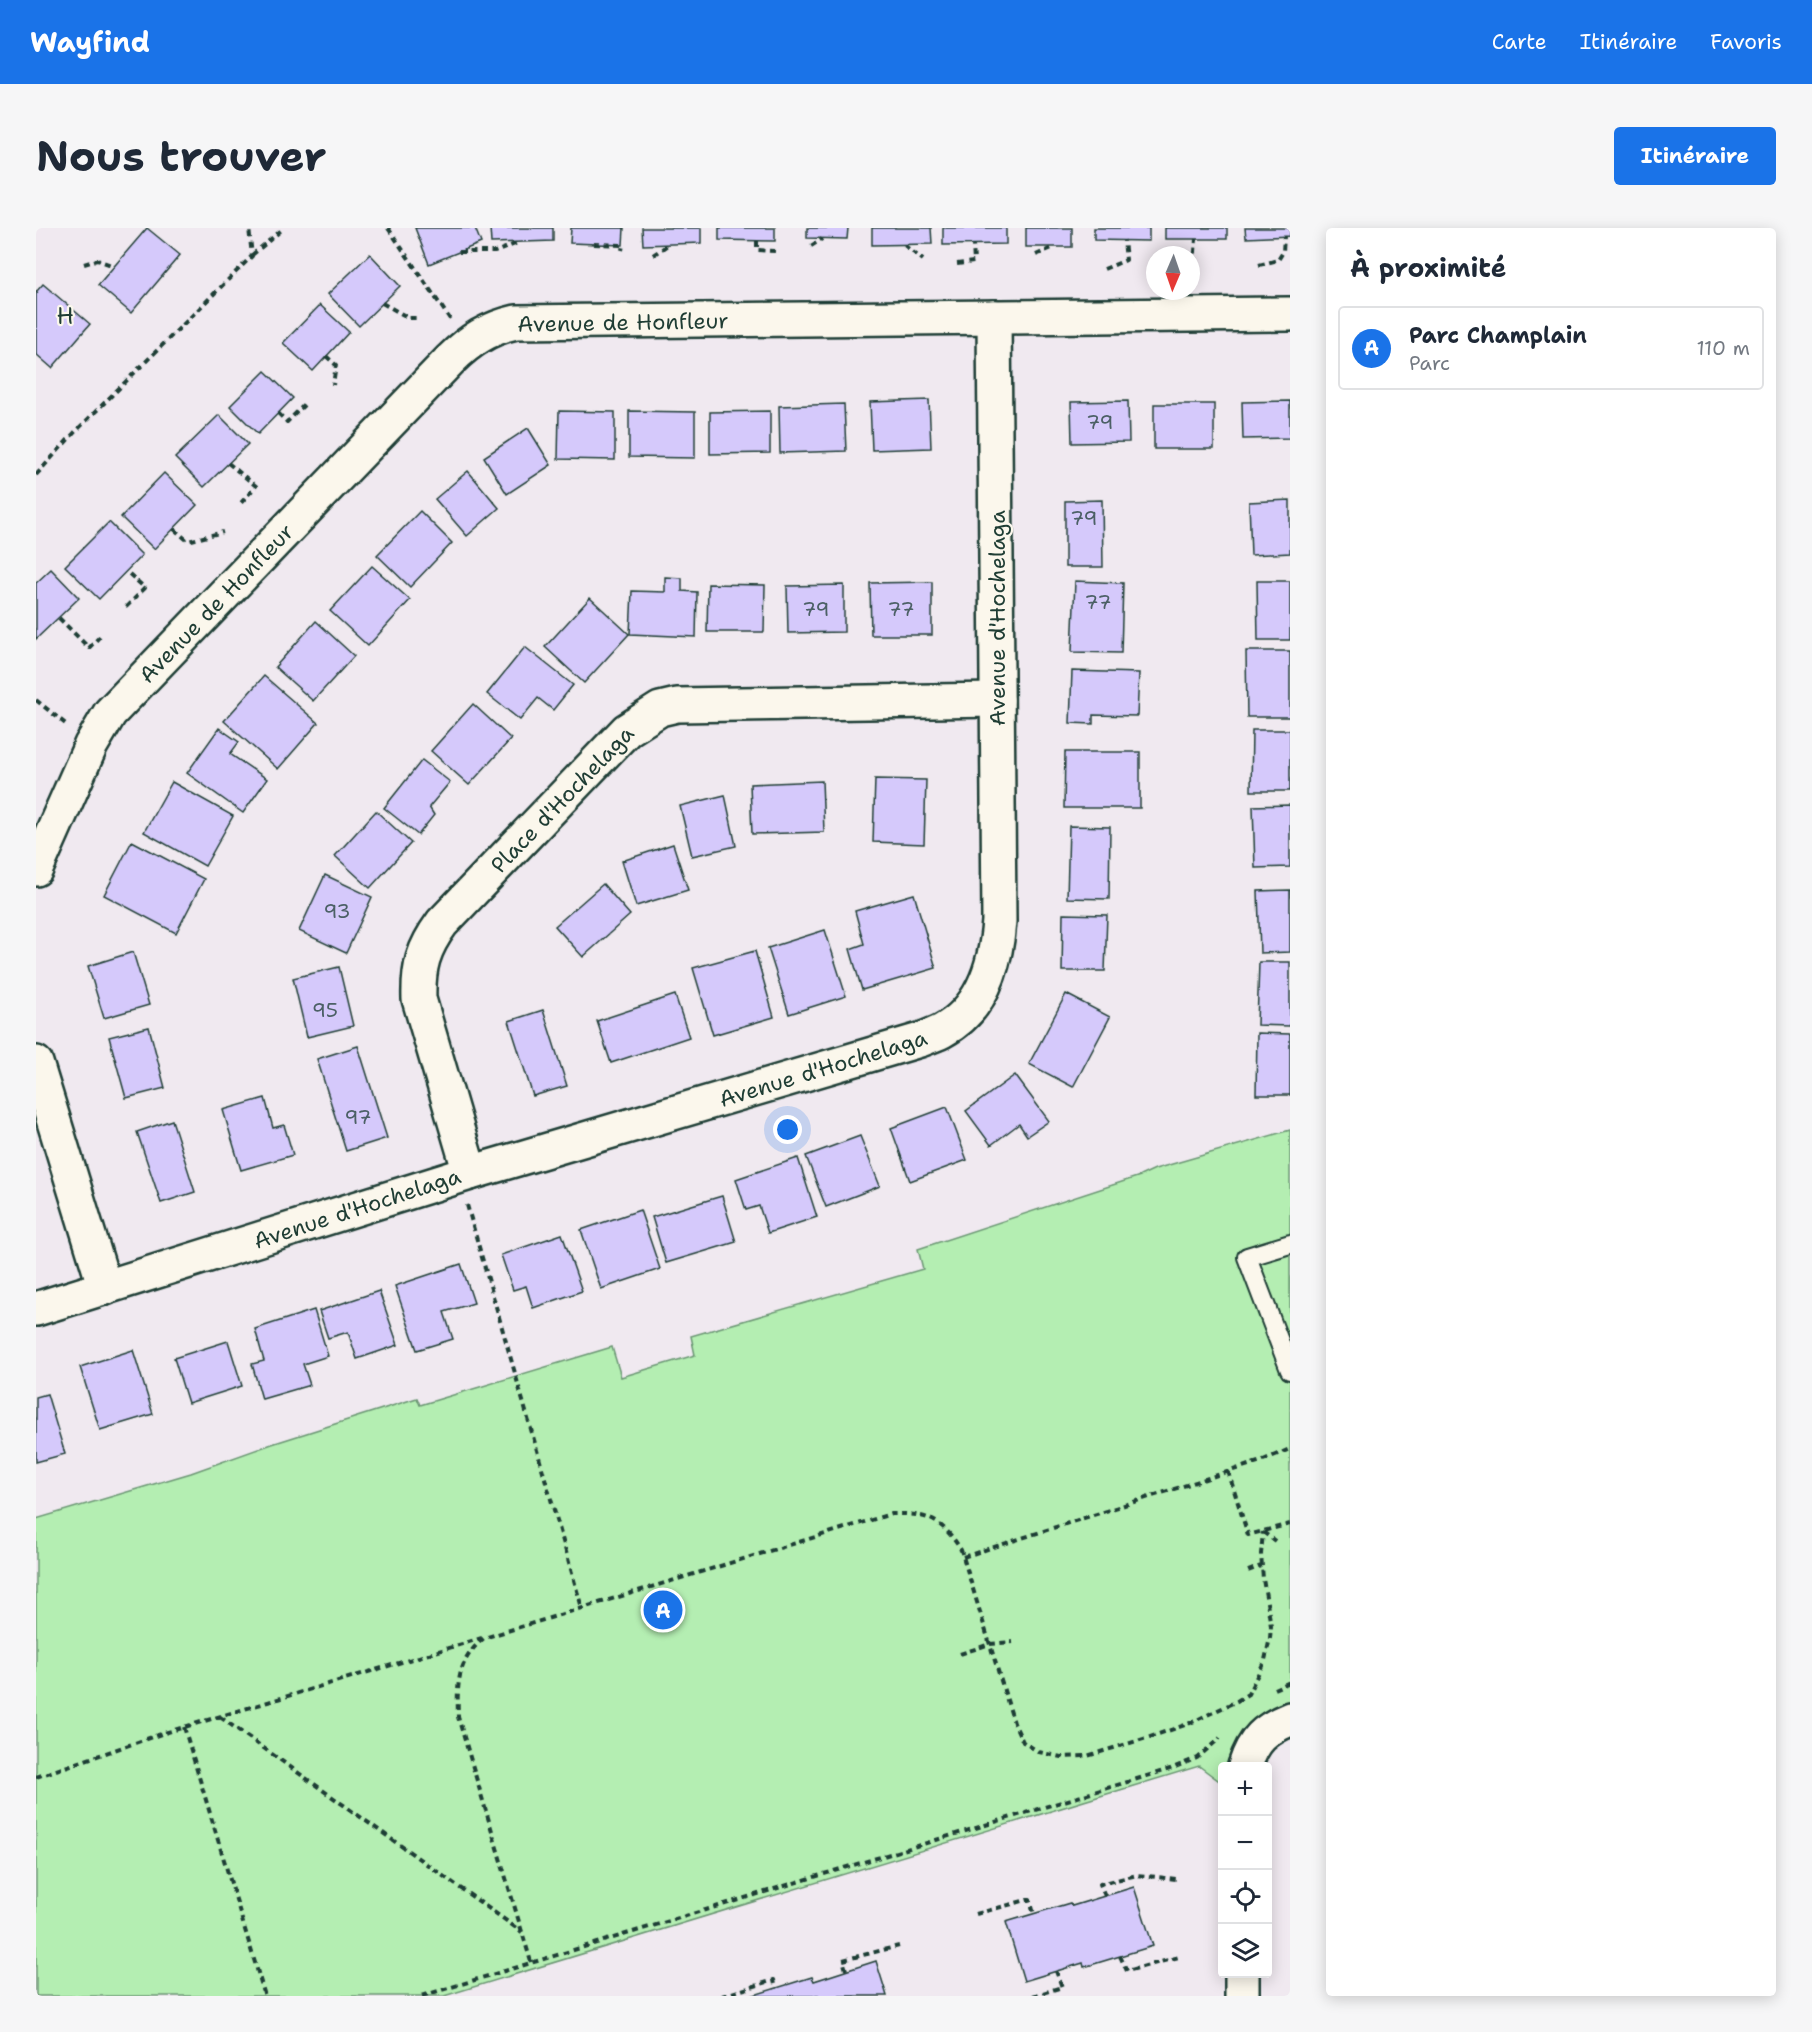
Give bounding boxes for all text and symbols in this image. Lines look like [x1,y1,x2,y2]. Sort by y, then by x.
text: Wayfind [30,23,150,61]
text: Carte [1492,28,1547,56]
text: Itinéraire [1580,28,1677,56]
text: Favoris [1710,28,1782,56]
button: Itinéraire [1614,127,1776,185]
text: Nous trouver [36,128,326,184]
north arrow [1146,246,1200,300]
text: À proximité [1350,250,1506,285]
district label: H [56,300,76,332]
street label: Avenue de Honfleur [517,306,729,339]
text: Parc Champlain [1409,321,1587,350]
text: A [1364,335,1379,361]
text: 110 m [1696,335,1750,361]
text: Parc [1409,350,1450,376]
house number: 79 [1086,409,1114,435]
house number: 79 [1070,505,1098,531]
street label: Avenue d'Hochelaga [983,510,1012,726]
street label: Avenue de Honfleur [133,517,300,689]
house number: 77 [1085,589,1111,615]
house number: 79 [802,596,830,622]
house number: 77 [888,596,914,622]
street label: Place d'Hochelaga [484,719,641,879]
house number: 93 [323,898,351,924]
house number: 95 [312,997,338,1023]
street label: Avenue d'Hochelaga [716,1023,931,1114]
house number: 97 [345,1104,371,1130]
your location [773,1115,802,1144]
street label: Avenue d'Hochelaga [250,1161,465,1256]
pin: A [644,1588,682,1632]
map controls [1218,1762,1272,1978]
button: + [1218,1762,1272,1816]
button: − [1218,1816,1272,1870]
button: locate [1218,1870,1272,1924]
button: layers [1218,1924,1272,1978]

